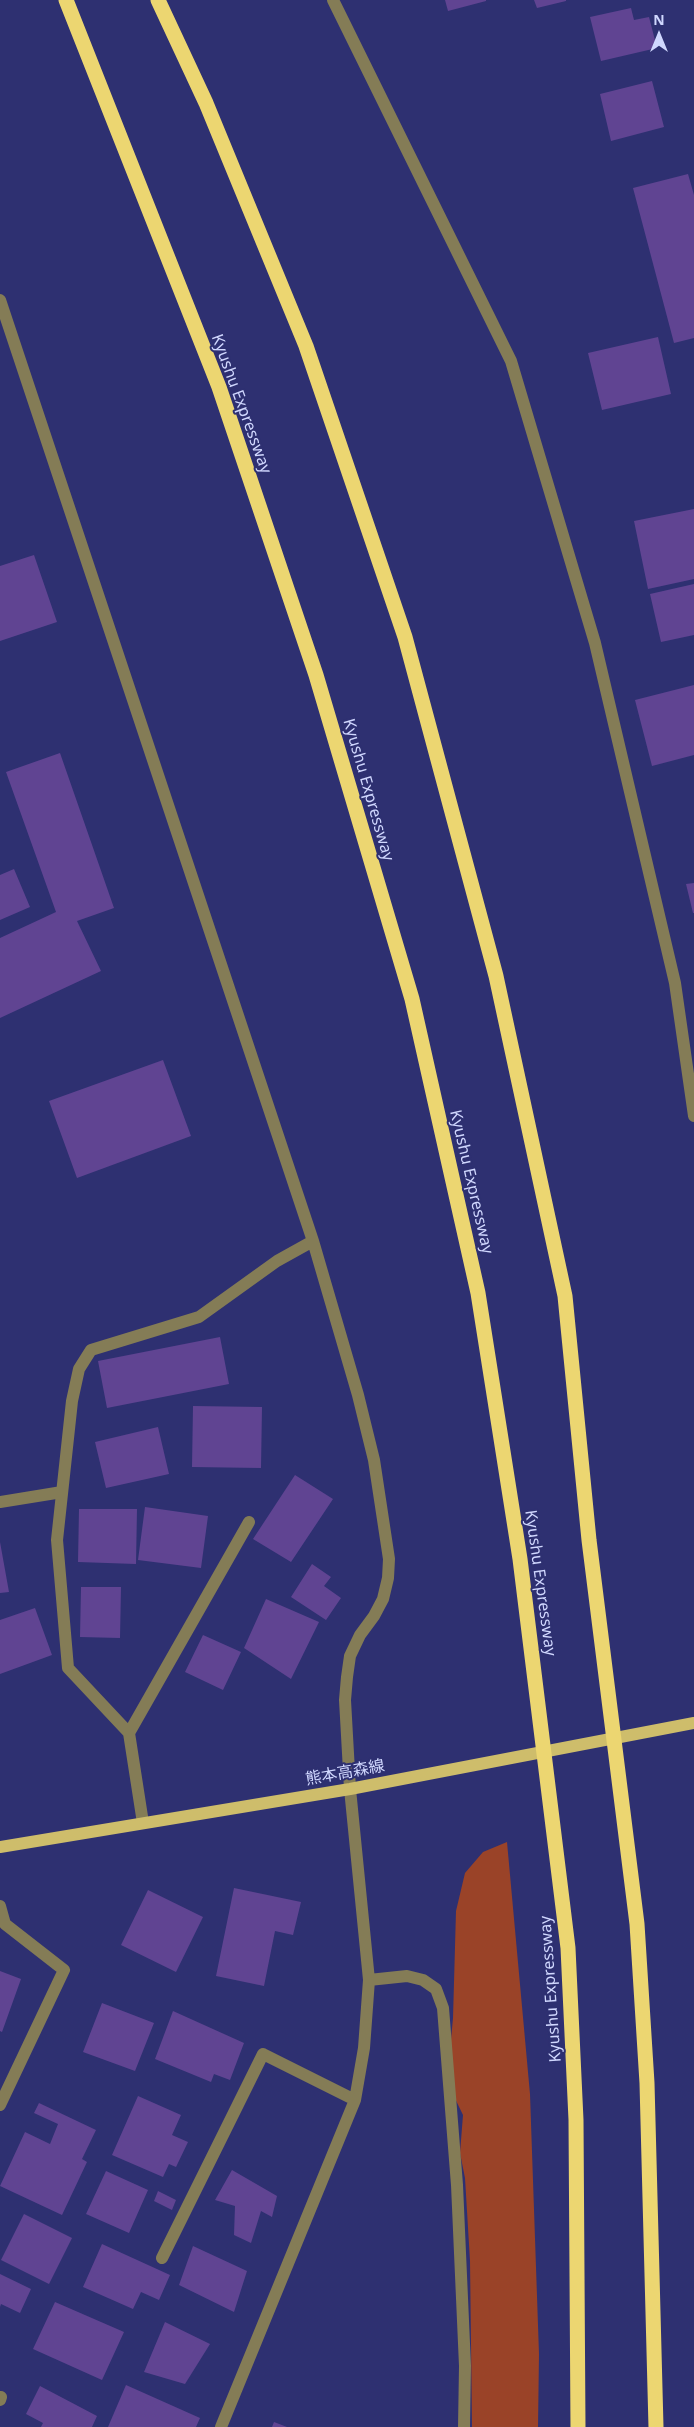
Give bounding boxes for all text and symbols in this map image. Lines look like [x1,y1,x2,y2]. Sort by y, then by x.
north arrow [634,10,684,60]
text: N [653,10,665,29]
street label: Kyushu Expressway [207,332,275,476]
street label: Kyushu Expressway [338,717,398,863]
street label: Kyushu Expressway [445,1108,497,1256]
street label: Kyushu Expressway [520,1509,560,1657]
street label: 熊本高森線 [304,1757,386,1789]
street label: Kyushu Expressway [536,1915,566,2063]

